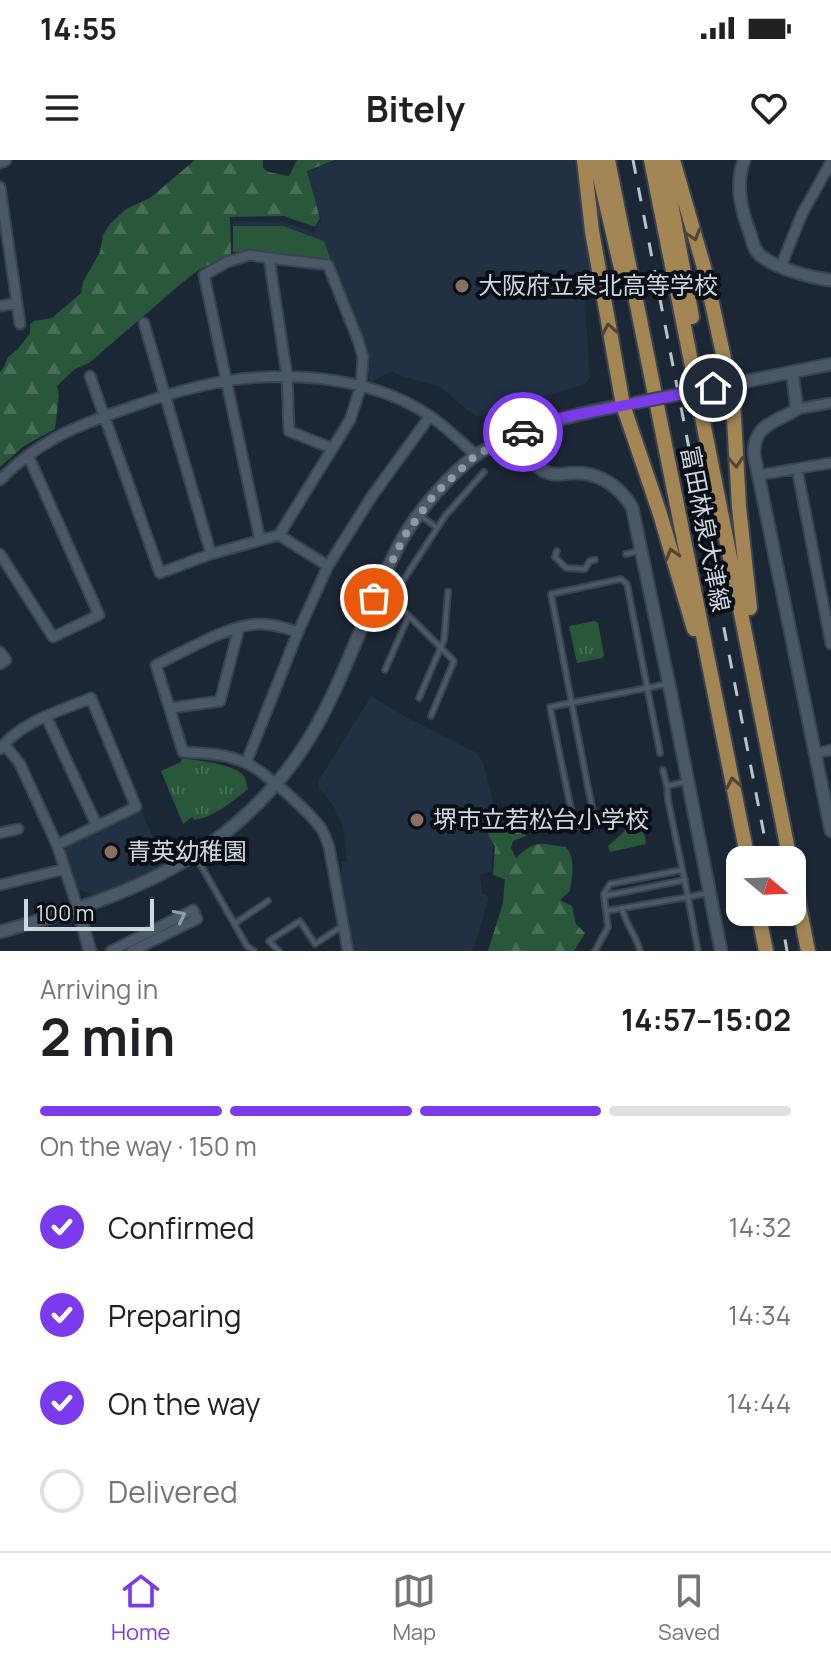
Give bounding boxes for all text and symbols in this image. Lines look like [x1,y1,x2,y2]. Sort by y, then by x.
text: 14:55 [40,8,117,49]
text: Bitely [366,84,465,133]
icon: menu [40,86,84,130]
icon: heart [747,86,791,130]
one-way arrow [685,228,701,241]
place label: 大阪府立泉北高等学校 [478,268,718,301]
marker: 大阪府立泉北高等学校 [453,277,471,295]
one-way arrow [602,322,619,335]
pin [679,354,747,422]
icon: home [691,366,735,410]
courier [483,392,563,472]
icon: car [501,410,545,454]
street label: 富田林泉大津線 [674,443,739,614]
one-way arrow [728,456,745,469]
one-way arrow [665,548,681,562]
pin [340,564,408,632]
icon: bag [352,576,396,620]
one-way arrow [725,777,742,791]
place label: 堺市立若松台小学校 [433,802,649,835]
marker: 堺市立若松台小学校 [408,811,426,829]
place label: 青英幼稚園 [127,834,247,867]
marker: 青英幼稚園 [102,843,120,861]
north arrow [726,846,806,926]
map controls [726,846,806,926]
scale bar [24,895,154,931]
text: 100 m [36,898,94,928]
one-way arrow [172,911,187,926]
text: Arriving in [40,971,158,1007]
text: 14:57–15:02 [621,999,791,1040]
text: 2 min [40,1001,175,1072]
text: On the way · 150 m [40,1128,257,1164]
icon: check [40,1205,84,1249]
text: Confirmed [108,1207,255,1248]
text: 14:32 [729,1209,791,1245]
icon: check [40,1293,84,1337]
text: Preparing [108,1295,242,1336]
text: 14:34 [728,1297,791,1333]
icon: check [40,1381,84,1425]
text: On the way [108,1383,261,1424]
text: 14:44 [727,1385,791,1421]
text: Delivered [108,1471,238,1512]
tab: Home [111,1569,170,1647]
tab: Map [392,1569,436,1647]
tab: Saved [658,1569,720,1647]

